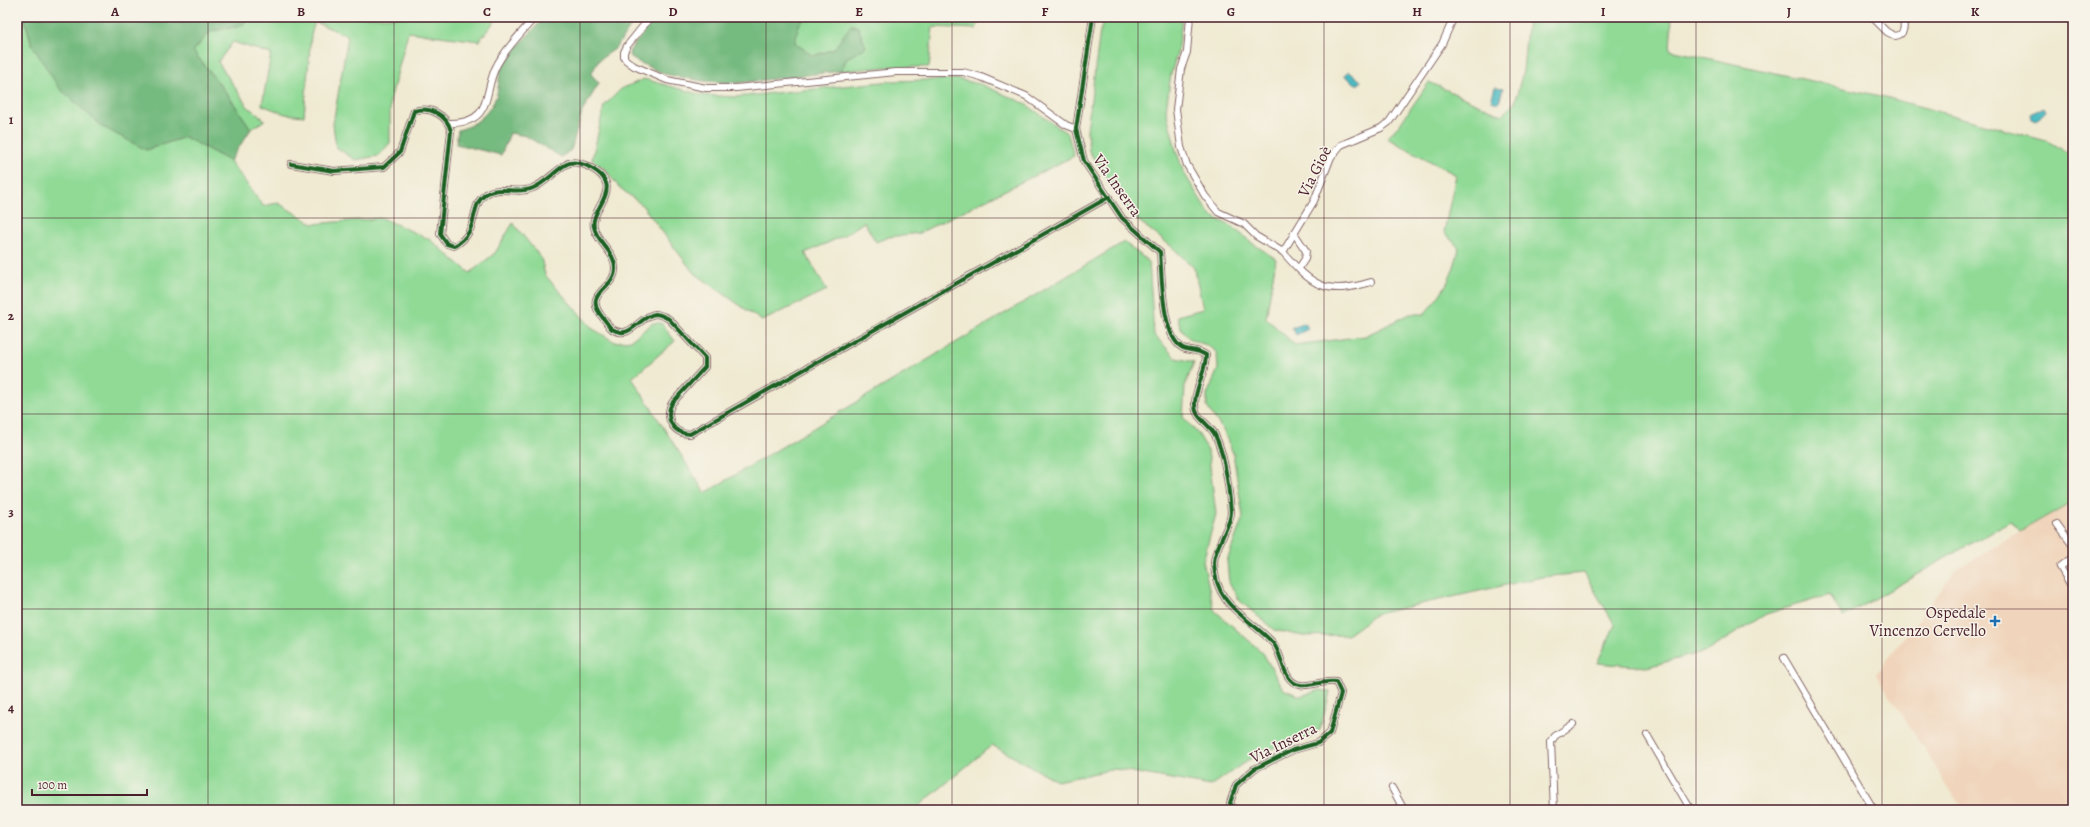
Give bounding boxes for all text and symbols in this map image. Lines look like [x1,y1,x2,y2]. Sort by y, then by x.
text: A [110,3,120,20]
text: B [297,3,305,20]
text: C [483,3,491,20]
text: D [668,3,678,20]
text: E [855,3,863,20]
text: F [1042,3,1049,20]
text: G [1227,3,1235,20]
text: H [1412,3,1422,20]
text: I [1601,3,1606,20]
text: J [1787,3,1791,20]
text: K [1971,3,1980,20]
text: 1 [9,111,14,128]
street label: Via Gioè [1292,142,1337,202]
street label: Via Inserra [1087,149,1147,222]
text: 2 [8,307,15,324]
text: 3 [8,503,14,520]
place label: Ospedale Vincenzo Cervello [1869,602,1986,642]
marker: Ospedale Vincenzo Cervello [1989,615,2001,627]
text: 4 [8,699,14,716]
street label: Via Inserra [1245,717,1321,769]
scale bar [32,771,147,797]
text: 100 m [38,777,67,793]

